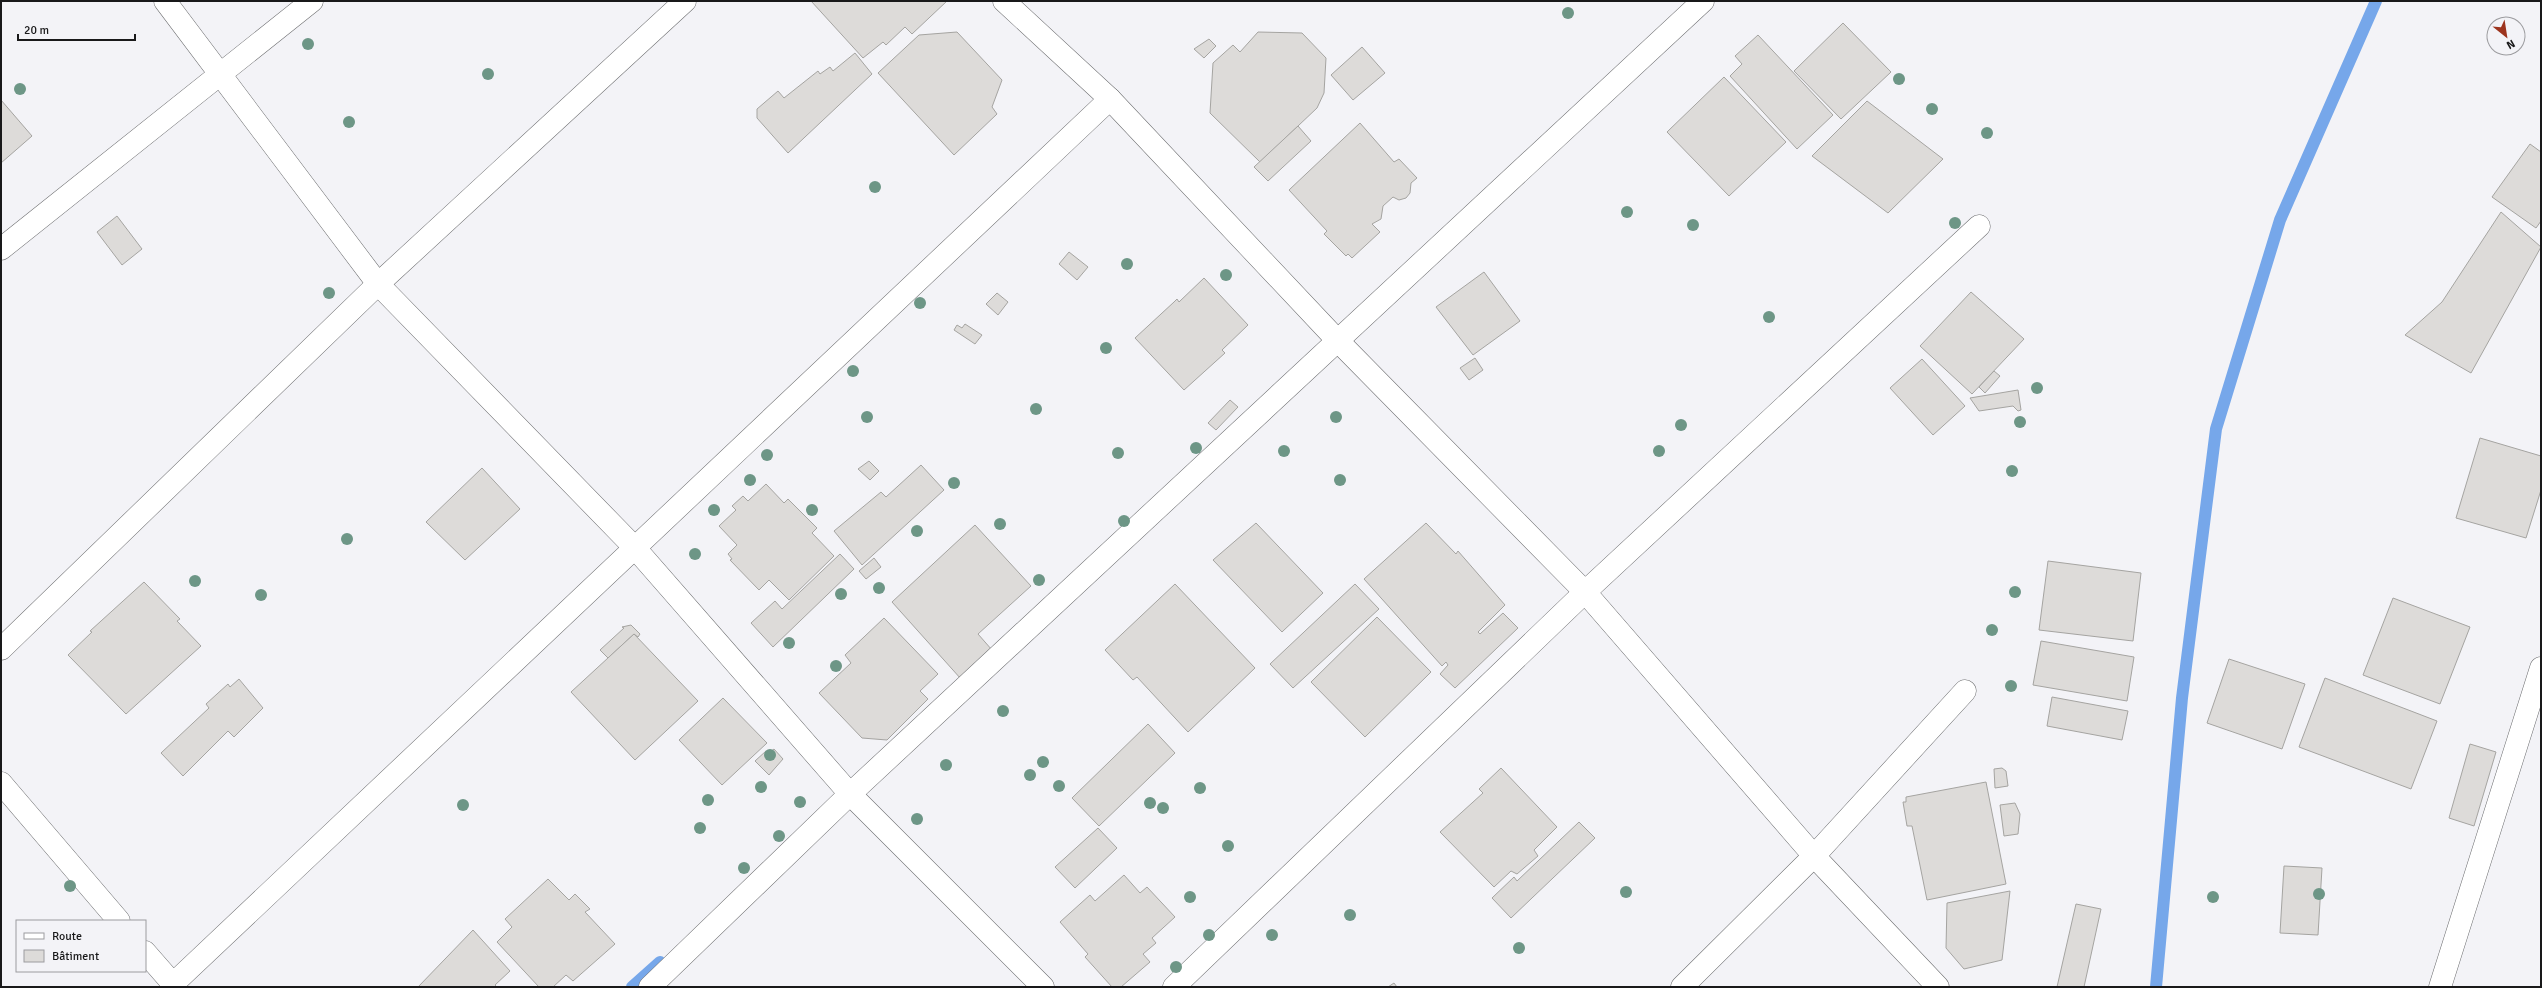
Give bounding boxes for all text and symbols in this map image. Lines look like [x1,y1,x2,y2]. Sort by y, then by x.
scale bar [18,16,135,42]
north arrow [2486,16,2526,56]
text: 20 m [24,23,49,38]
text: N [2504,37,2517,52]
legend [16,920,146,972]
text: Route [52,929,82,944]
text: Bâtiment [52,949,99,964]

